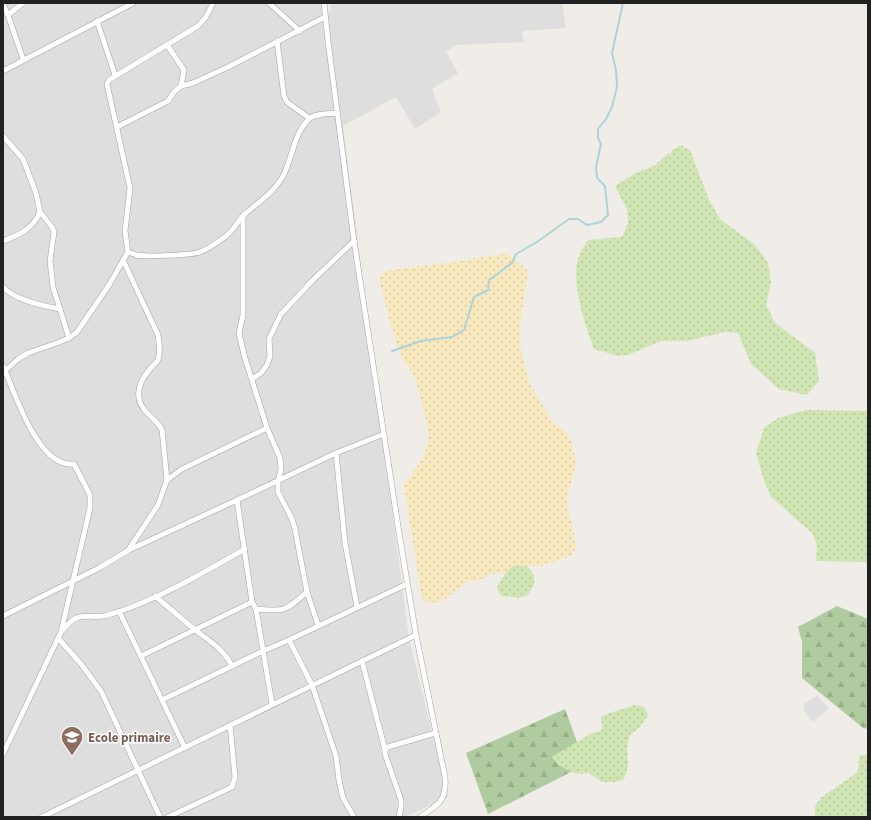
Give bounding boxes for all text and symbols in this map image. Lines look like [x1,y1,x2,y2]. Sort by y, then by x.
school or university icon: Ecole primaire [59,724,85,757]
place label: Ecole primaire [88,729,171,747]

